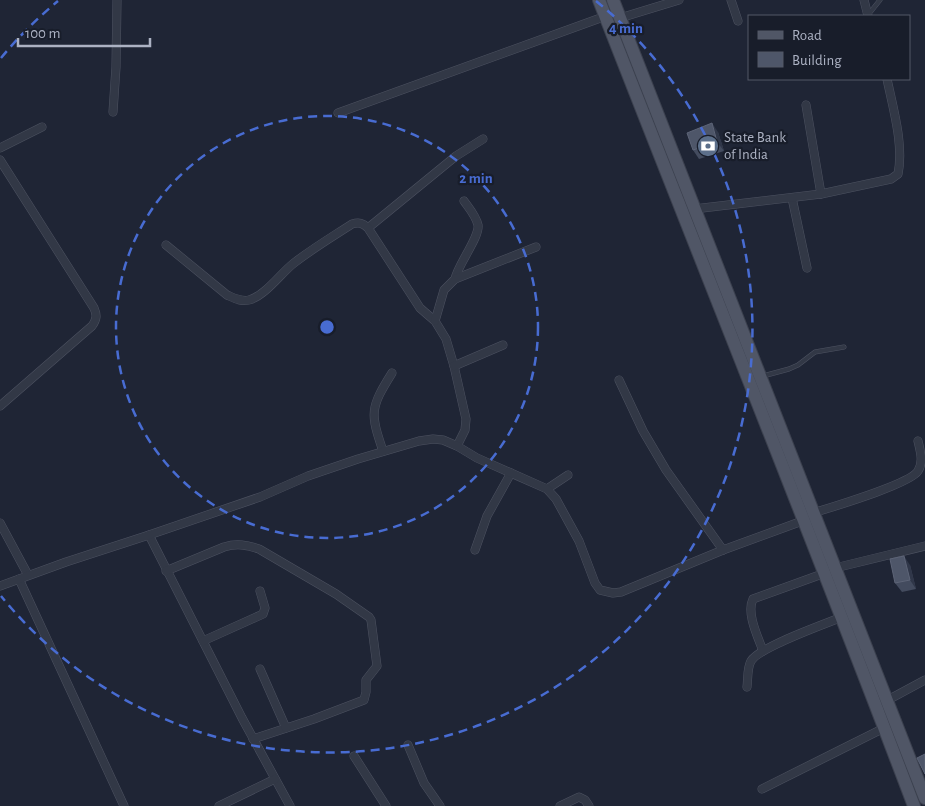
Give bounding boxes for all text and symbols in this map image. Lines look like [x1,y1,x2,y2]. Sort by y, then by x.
scale bar [18,15,150,47]
legend [748,15,910,80]
text: 4 min [609,21,643,36]
text: 100 m [25,26,60,41]
text: Road [792,28,822,43]
text: Building [792,53,842,68]
place label: State Bank of India [724,130,786,162]
bank icon: State Bank of India [696,134,720,158]
text: 2 min [459,171,493,186]
centre of rings [318,318,336,336]

